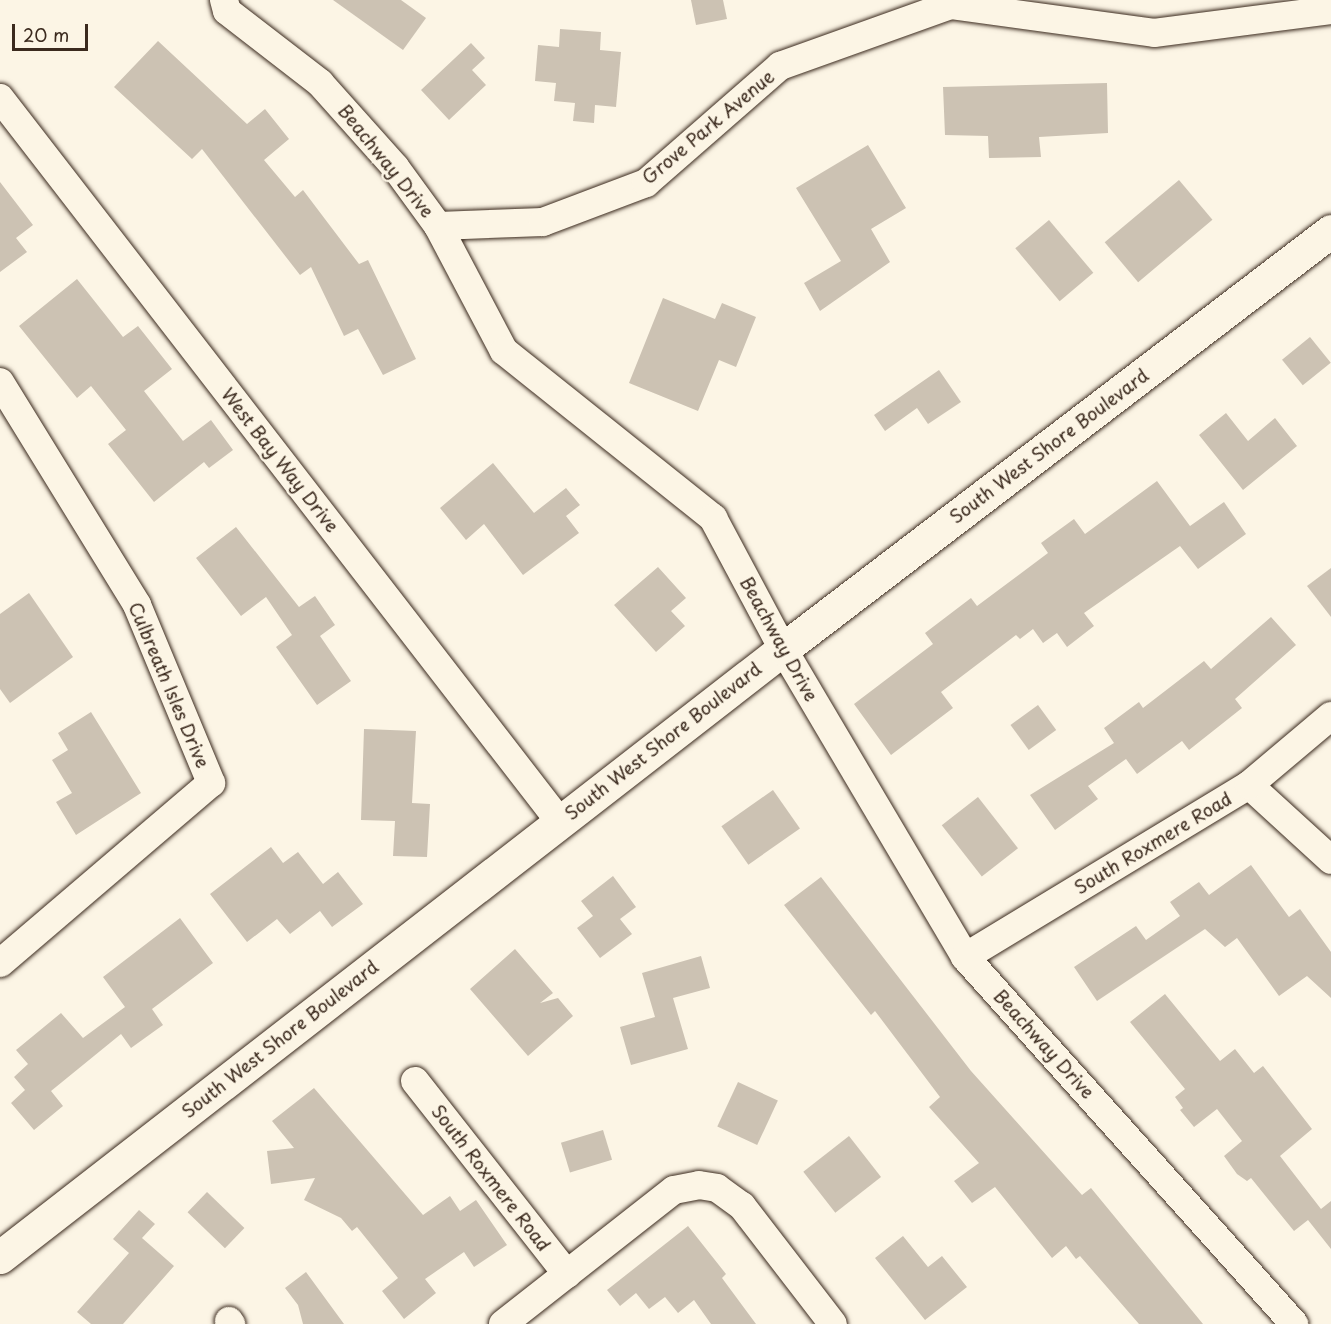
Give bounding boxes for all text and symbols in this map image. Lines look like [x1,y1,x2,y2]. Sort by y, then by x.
scale bar [15,12,92,50]
text: 20 m [23,21,69,48]
street label: Grove Park Avenue [638,65,778,189]
street label: Beachway Drive [334,100,438,222]
street label: South West Shore Boulevard [945,364,1153,528]
street label: West Bay Way Drive [217,383,343,537]
street label: Beachway Drive [736,573,822,705]
street label: Culbreath Isles Drive [124,598,214,772]
street label: South West Shore Boulevard [560,657,766,825]
street label: South Roxmere Road [1070,787,1236,899]
street label: South West Shore Boulevard [177,955,383,1123]
street label: Beachway Drive [989,985,1099,1103]
street label: South Roxmere Road [427,1100,555,1256]

